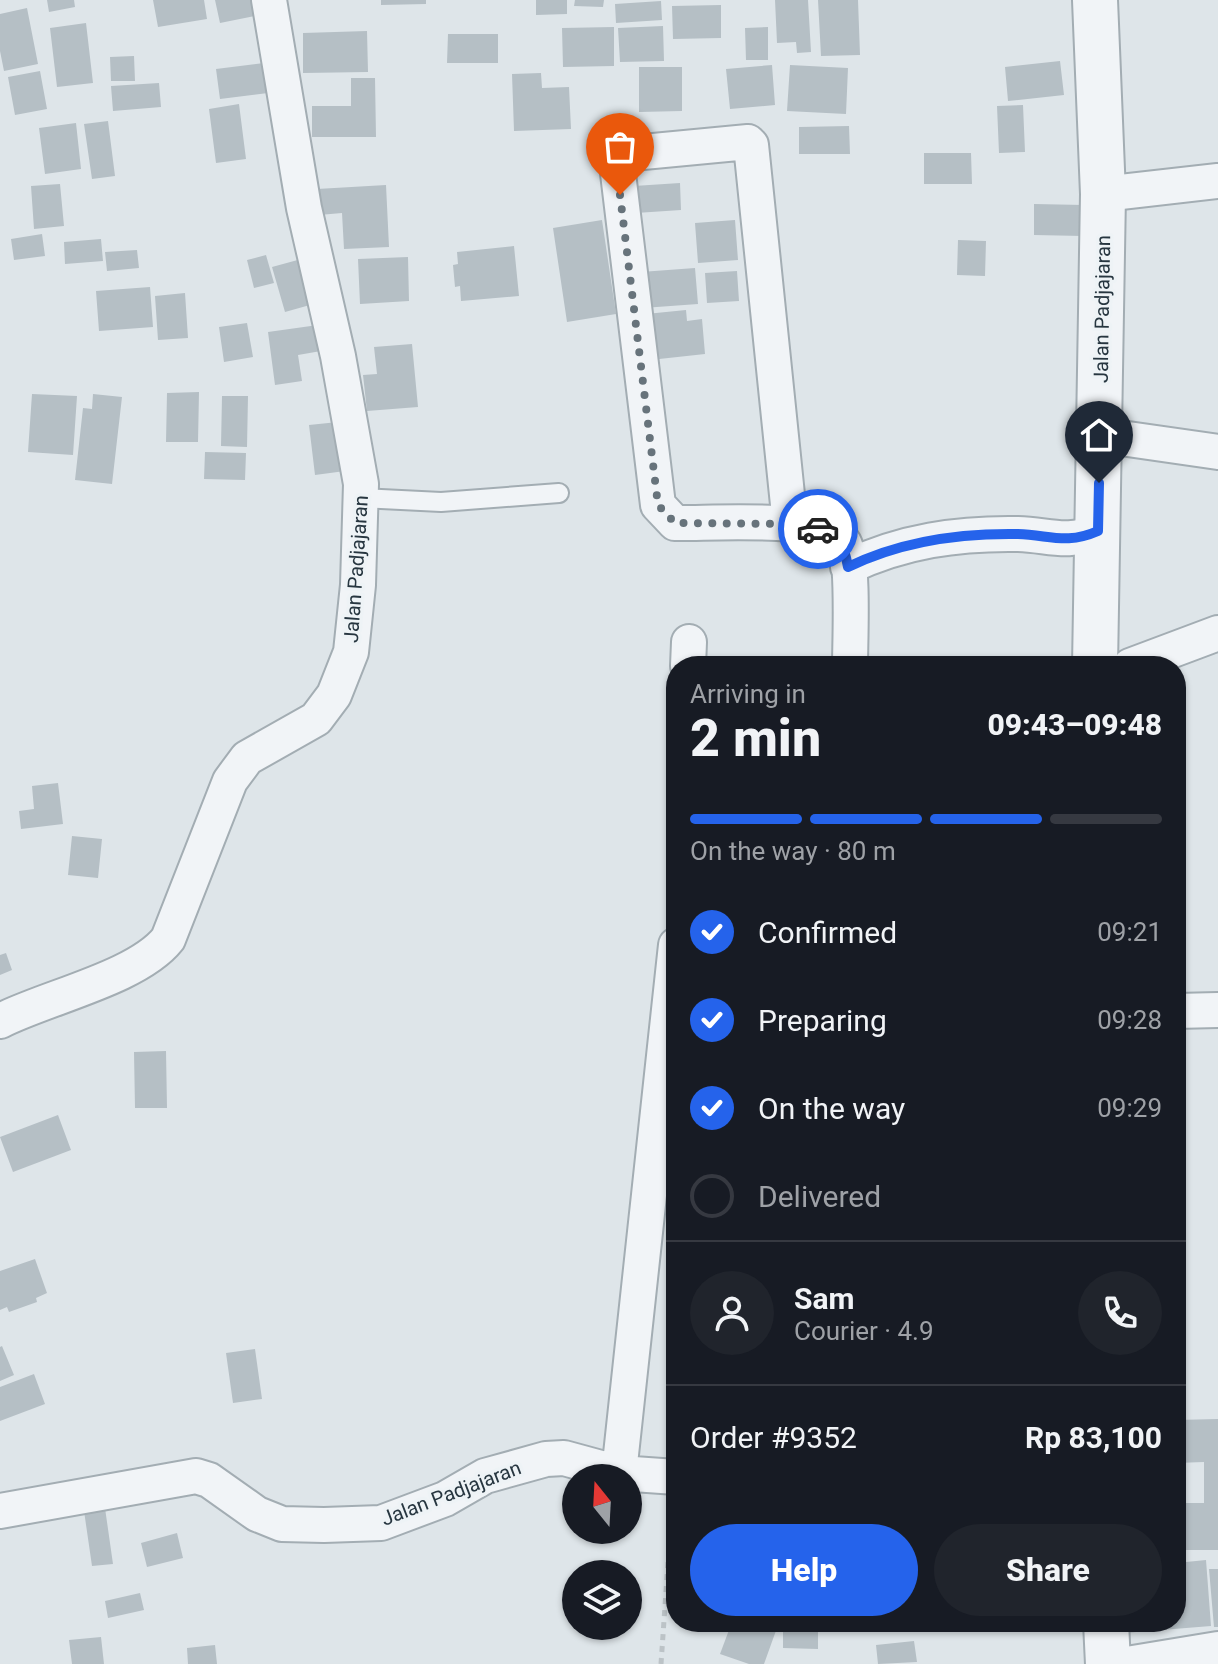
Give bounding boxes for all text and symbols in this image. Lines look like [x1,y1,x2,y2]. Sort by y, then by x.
pin [586,113,654,195]
icon: bag [598,125,642,169]
street label: Jalan Padjajaran [1089,235,1115,383]
pin [1065,401,1133,483]
icon: home [1077,413,1121,457]
courier [778,489,858,569]
street label: Jalan Padjajaran [339,494,373,644]
icon: car [796,507,840,551]
text: Arriving in [690,679,806,709]
text: 09:43–09:48 [987,707,1162,742]
text: 2 min [690,708,821,769]
text: On the way · 80 m [690,836,896,866]
icon: check [690,910,734,954]
text: Confirmed [758,915,897,950]
text: 09:21 [1097,917,1162,947]
icon: check [690,998,734,1042]
text: Preparing [758,1003,887,1038]
text: 09:28 [1097,1005,1162,1035]
icon: check [690,1086,734,1130]
text: On the way [758,1091,905,1126]
text: 09:29 [1097,1093,1162,1123]
text: Delivered [758,1179,881,1214]
button: person [690,1271,774,1355]
button: phone [1078,1271,1162,1355]
text: Sam [794,1281,855,1316]
text: Courier · 4.9 [794,1316,934,1346]
text: Order #9352 [690,1420,857,1455]
text: Rp 83,100 [1025,1420,1162,1455]
street label: Jalan Padjajaran [378,1455,524,1531]
north arrow [562,1464,642,1544]
map controls [562,1464,642,1640]
button: Help [690,1524,918,1616]
button: Share [934,1524,1162,1616]
button: layers [562,1560,642,1640]

